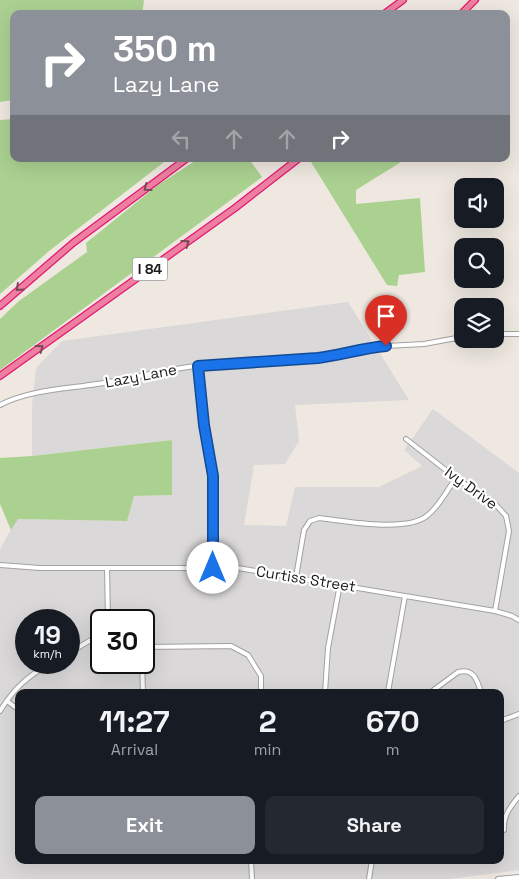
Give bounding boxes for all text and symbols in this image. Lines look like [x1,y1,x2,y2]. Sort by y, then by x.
text: 350 m [113,27,217,71]
icon: right [30,30,95,95]
text: Lazy Lane [113,70,219,98]
icon: left [167,125,195,153]
icon: ahead [220,125,248,153]
icon: ahead [273,125,301,153]
icon: right [326,125,354,153]
map controls [454,178,504,348]
button: sound [454,178,504,228]
one-way arrow [144,182,153,190]
button: search [454,238,504,288]
one-way arrow [180,240,190,249]
road number: I 84 [132,258,168,280]
one-way arrow [16,282,25,291]
pin [365,295,407,346]
button: layers [454,298,504,348]
icon: arrive [372,302,400,330]
one-way arrow [34,345,43,354]
street label: Lazy Lane [103,359,178,392]
street label: Ivy Drive [441,462,502,513]
position arrow [186,541,238,593]
street label: Curtiss Street [255,561,357,596]
speed limit sign: 30 [90,609,155,674]
text: 19 [34,619,61,651]
text: km/h [33,646,62,662]
text: 11:27 [99,702,170,741]
text: 2 [259,702,276,741]
text: 670 [366,702,420,741]
text: Arrival [111,739,158,760]
text: min [254,739,281,760]
text: m [386,739,400,760]
button: Exit [35,796,255,854]
button: Share [265,796,484,854]

